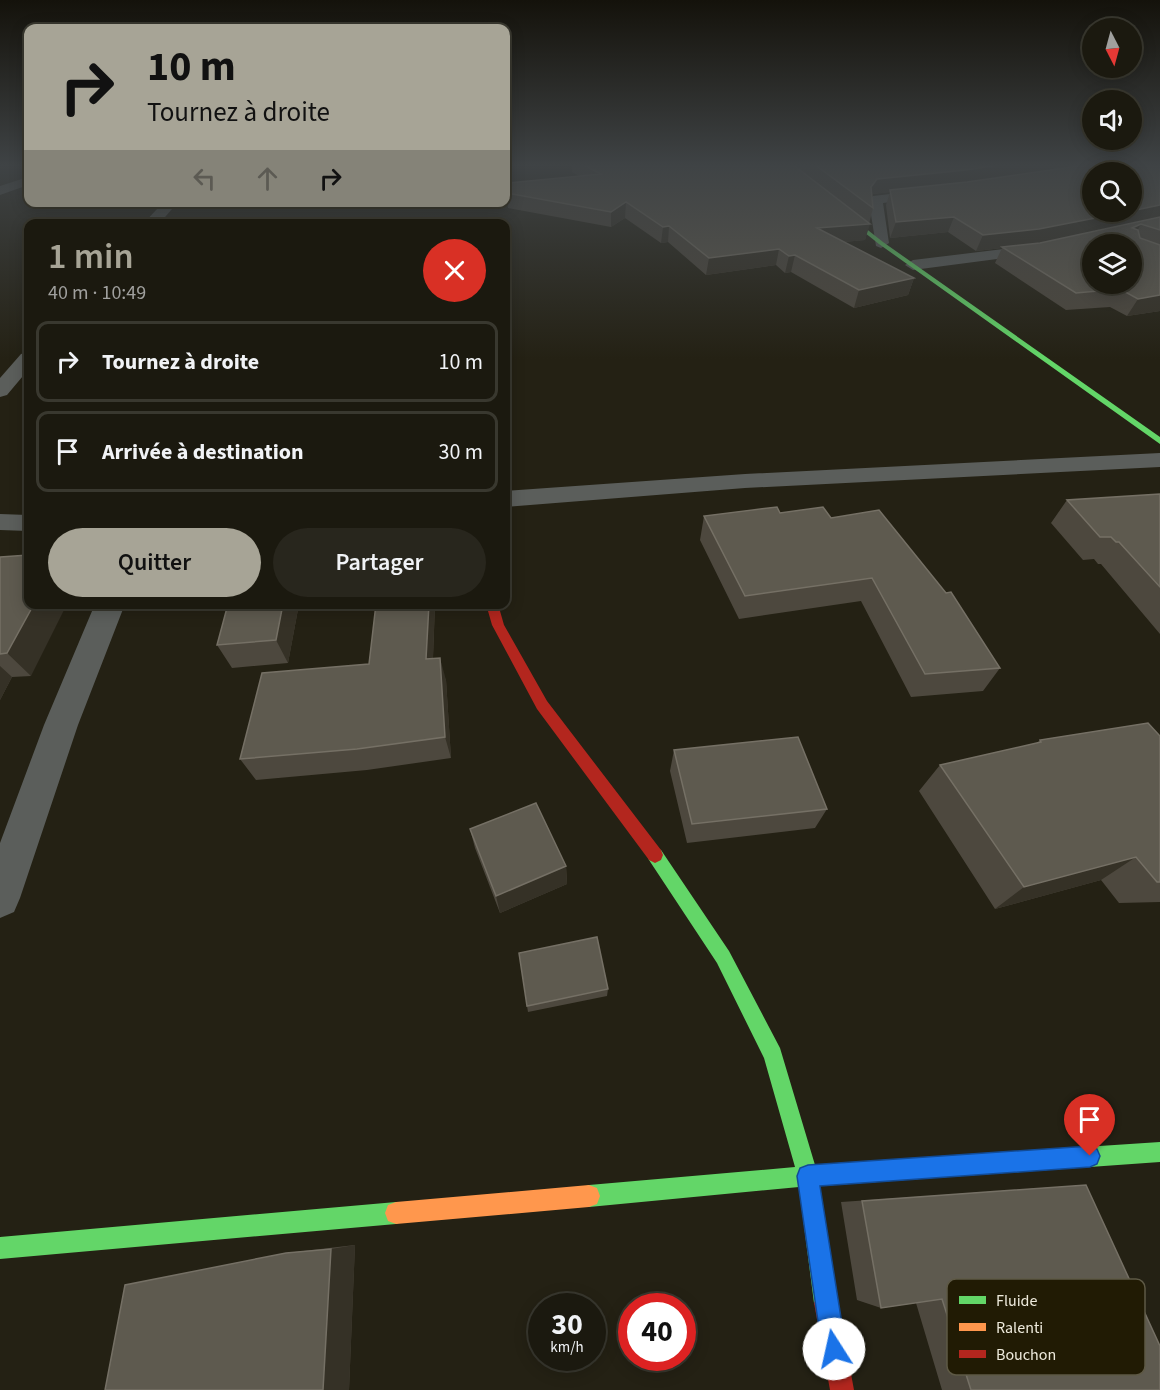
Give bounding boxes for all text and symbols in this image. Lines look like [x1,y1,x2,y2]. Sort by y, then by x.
north arrow [1082,18,1142,78]
map controls [1082,18,1142,294]
text: 10 m [147,37,236,97]
icon: right [48,48,126,126]
button: sound [1082,90,1142,150]
text: Tournez à droite [147,93,330,132]
icon: left [188,162,221,195]
icon: ahead [251,162,284,195]
icon: right [314,162,347,195]
button: search [1082,162,1142,222]
text: 1 min [48,231,134,282]
button: layers [1082,234,1142,294]
button: close [423,239,486,302]
text: 40 m · 10:49 [48,279,146,307]
icon: right [51,345,84,378]
text: Tournez à droite [102,346,259,378]
text: 10 m [438,346,483,378]
icon: arrive [51,435,84,468]
text: Arrivée à destination [102,436,304,468]
text: 30 m [438,436,483,468]
button: Quitter [48,528,261,597]
button: Partager [273,528,486,597]
pin [1064,1094,1115,1156]
icon: arrive [1073,1103,1106,1136]
legend [947,1279,1145,1375]
text: Fluide [996,1290,1038,1312]
speed limit sign: 40 [618,1293,696,1371]
text: 30 [551,1303,583,1346]
position arrow [802,1317,866,1381]
text: Ralenti [996,1317,1043,1339]
text: km/h [550,1337,584,1358]
text: Bouchon [996,1344,1056,1366]

